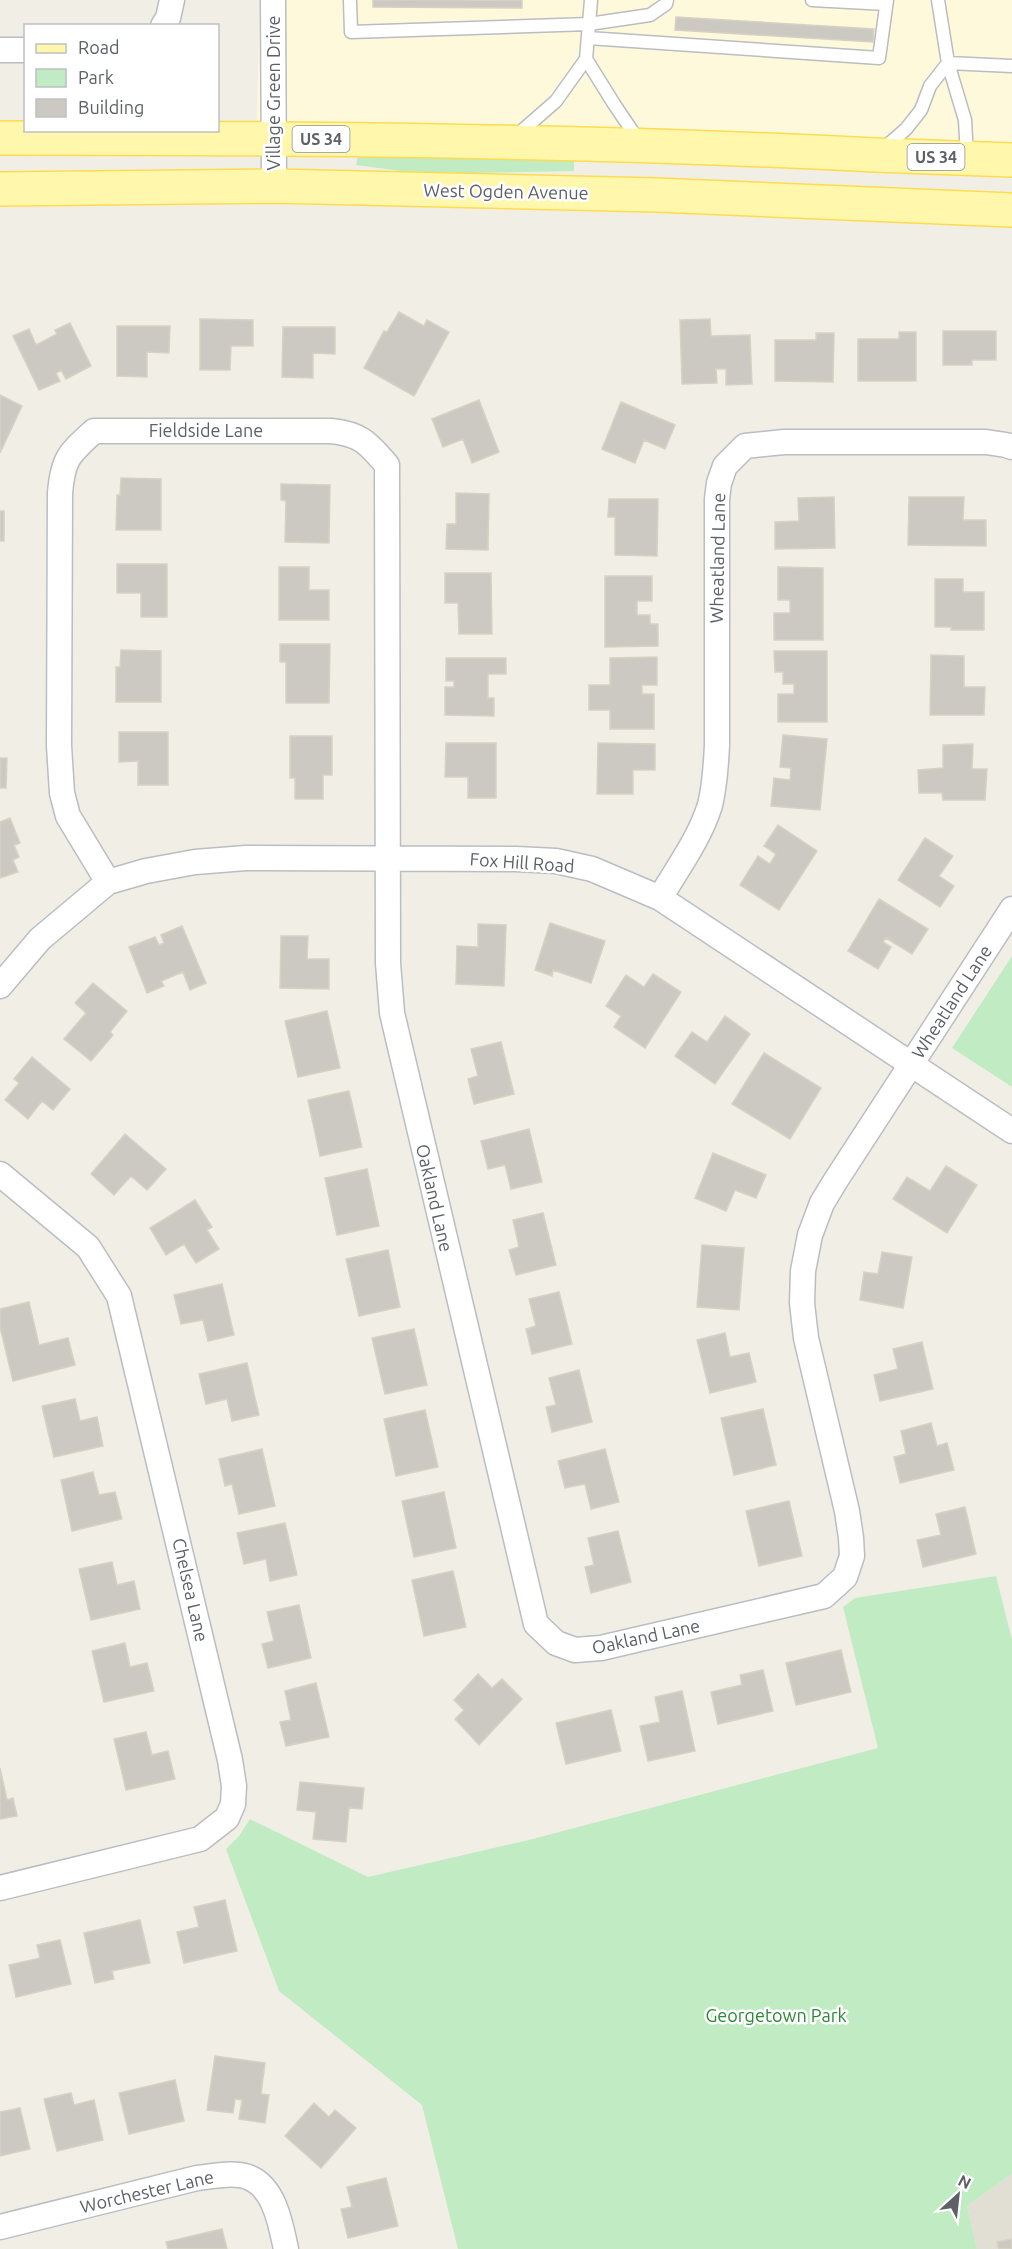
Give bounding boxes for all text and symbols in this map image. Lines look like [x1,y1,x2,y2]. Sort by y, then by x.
street label: Village Green Drive [263,15,283,171]
legend [24,24,219,132]
text: Road [78,37,120,57]
text: Park [78,67,114,87]
text: Building [78,97,144,117]
road number: US 34 [292,126,350,152]
road number: US 34 [908,144,964,170]
street label: West Ogden Avenue [423,180,589,202]
street label: Fieldside Lane [149,420,263,440]
street label: Wheatland Lane [706,492,728,624]
street label: Fox Hill Road [469,848,575,876]
street label: Wheatland Lane [907,941,995,1062]
street label: Oakland Lane [413,1142,457,1254]
street label: Chelsea Lane [169,1536,213,1644]
street label: Oakland Lane [590,1615,702,1657]
park label: Georgetown Park [705,2005,847,2025]
north arrow [928,2165,988,2225]
street label: Worchester Lane [78,2166,216,2216]
text: N [955,2171,974,2192]

